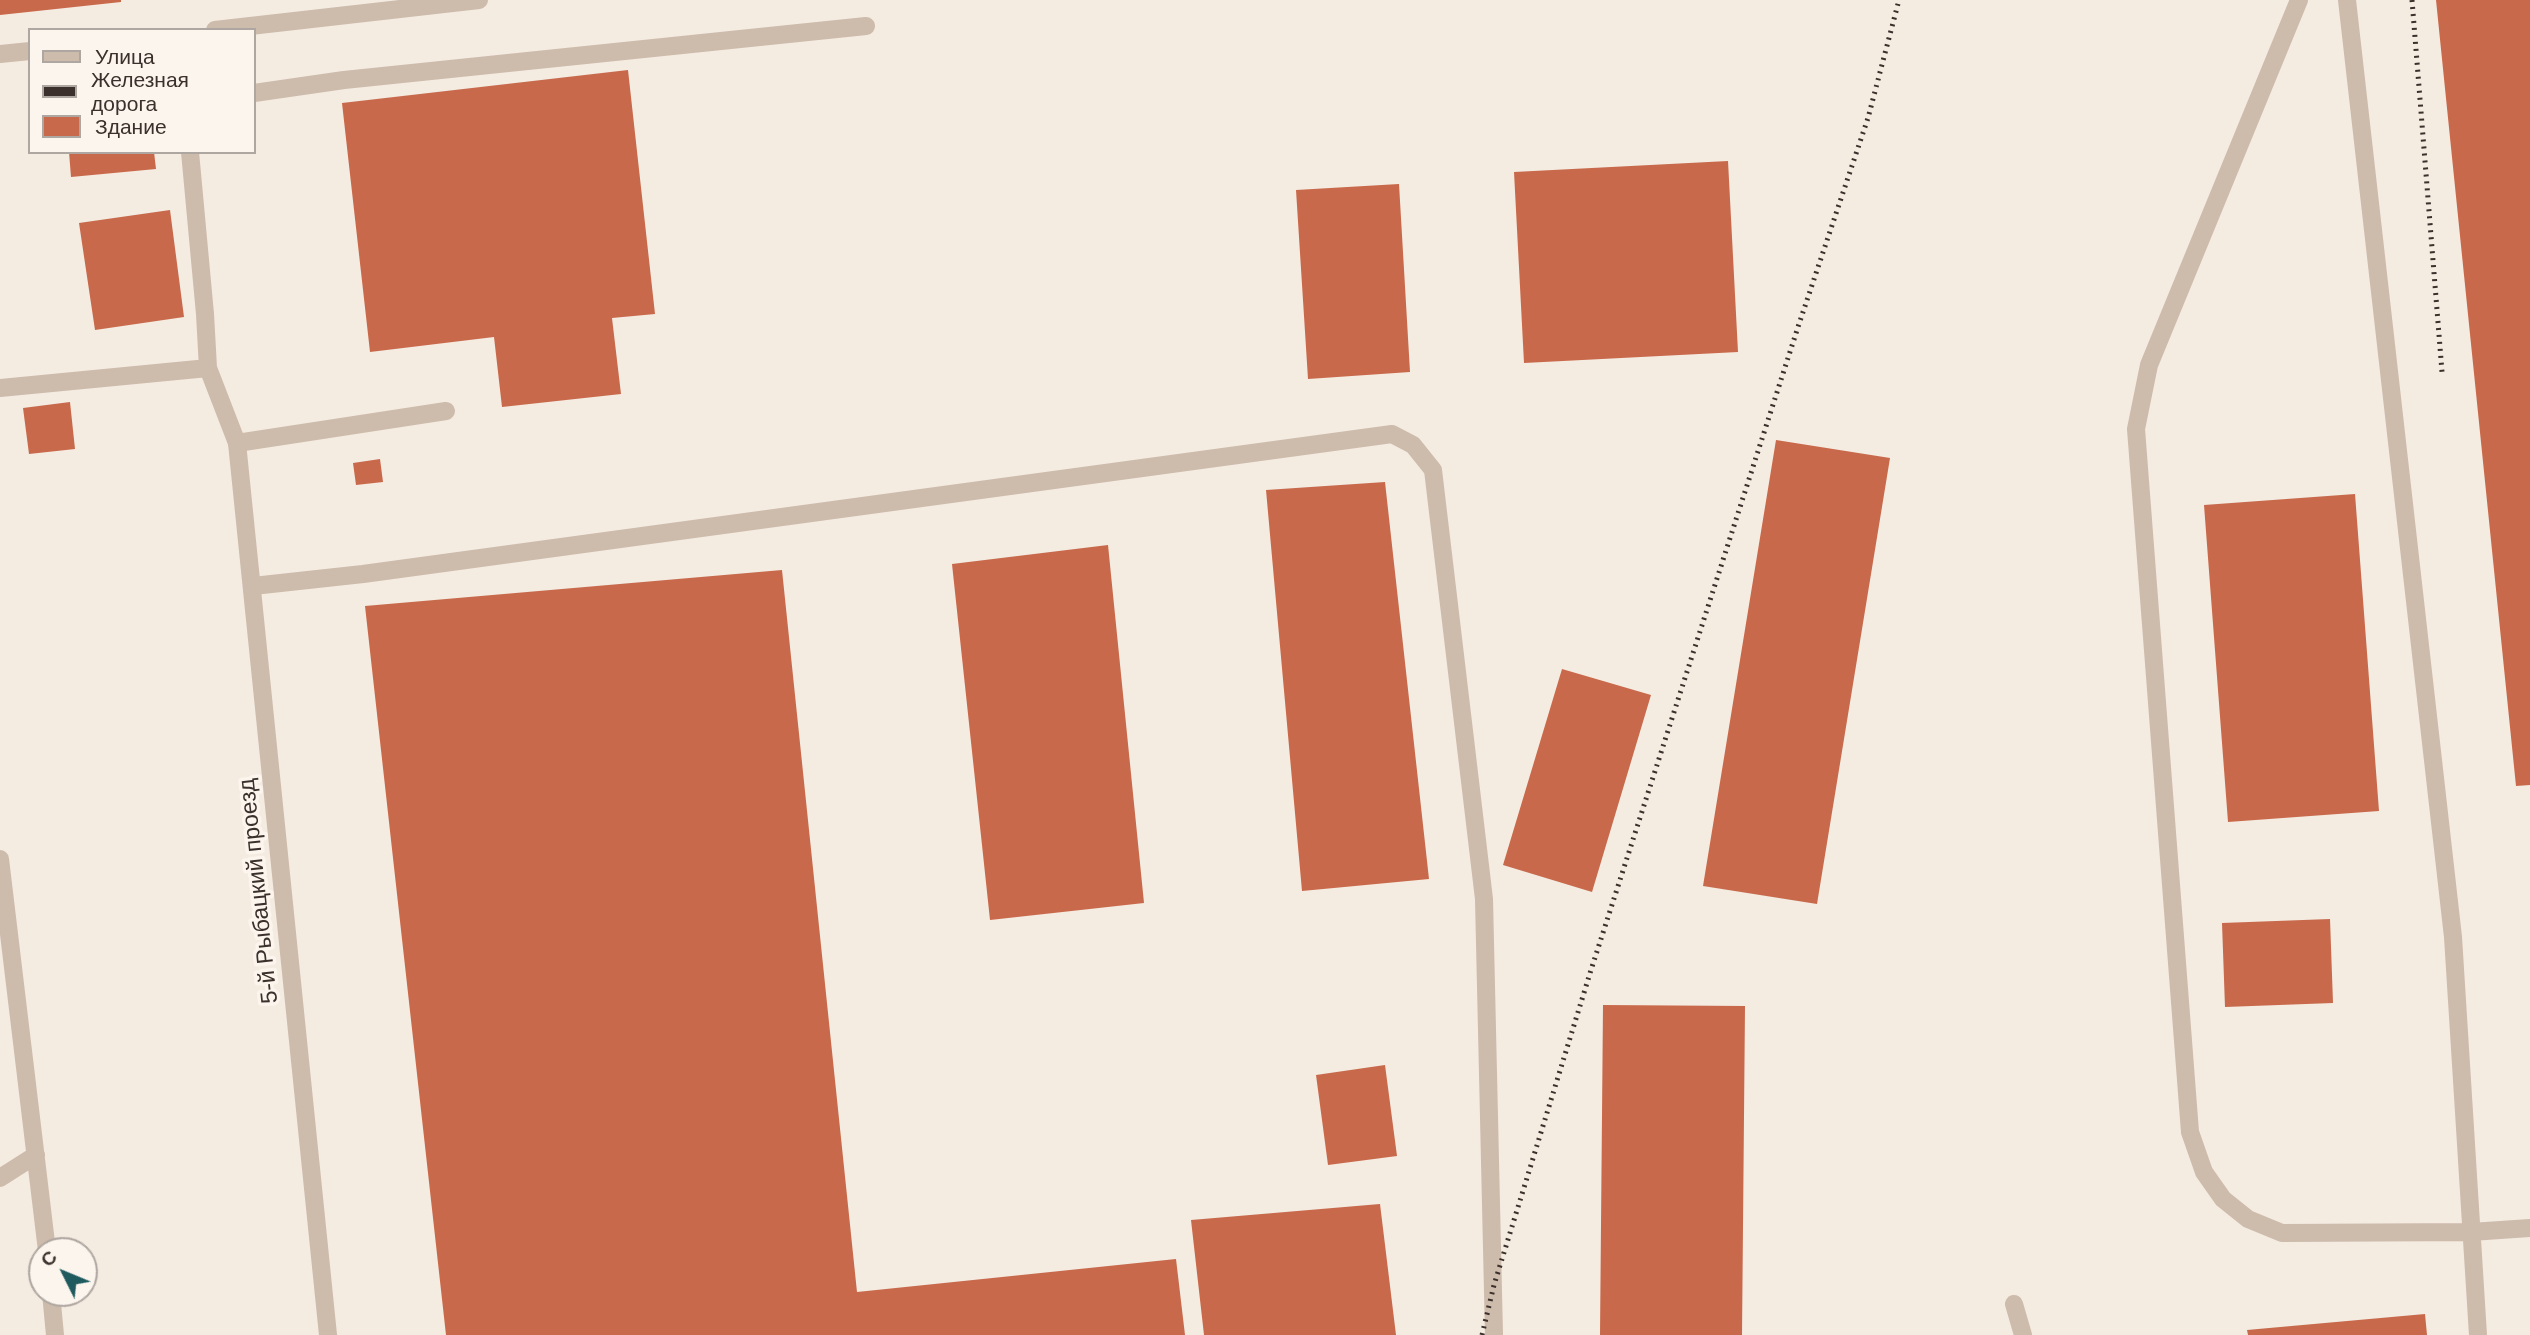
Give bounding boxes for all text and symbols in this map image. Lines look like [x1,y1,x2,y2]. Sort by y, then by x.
legend [28,28,256,154]
text: Улица [95,45,155,68]
text: Железная дорога [91,68,189,115]
text: Здание [95,115,167,138]
street label: 5-й Рыбацкий проезд [233,777,285,1005]
north arrow [28,1237,98,1307]
text: С [36,1247,61,1271]

